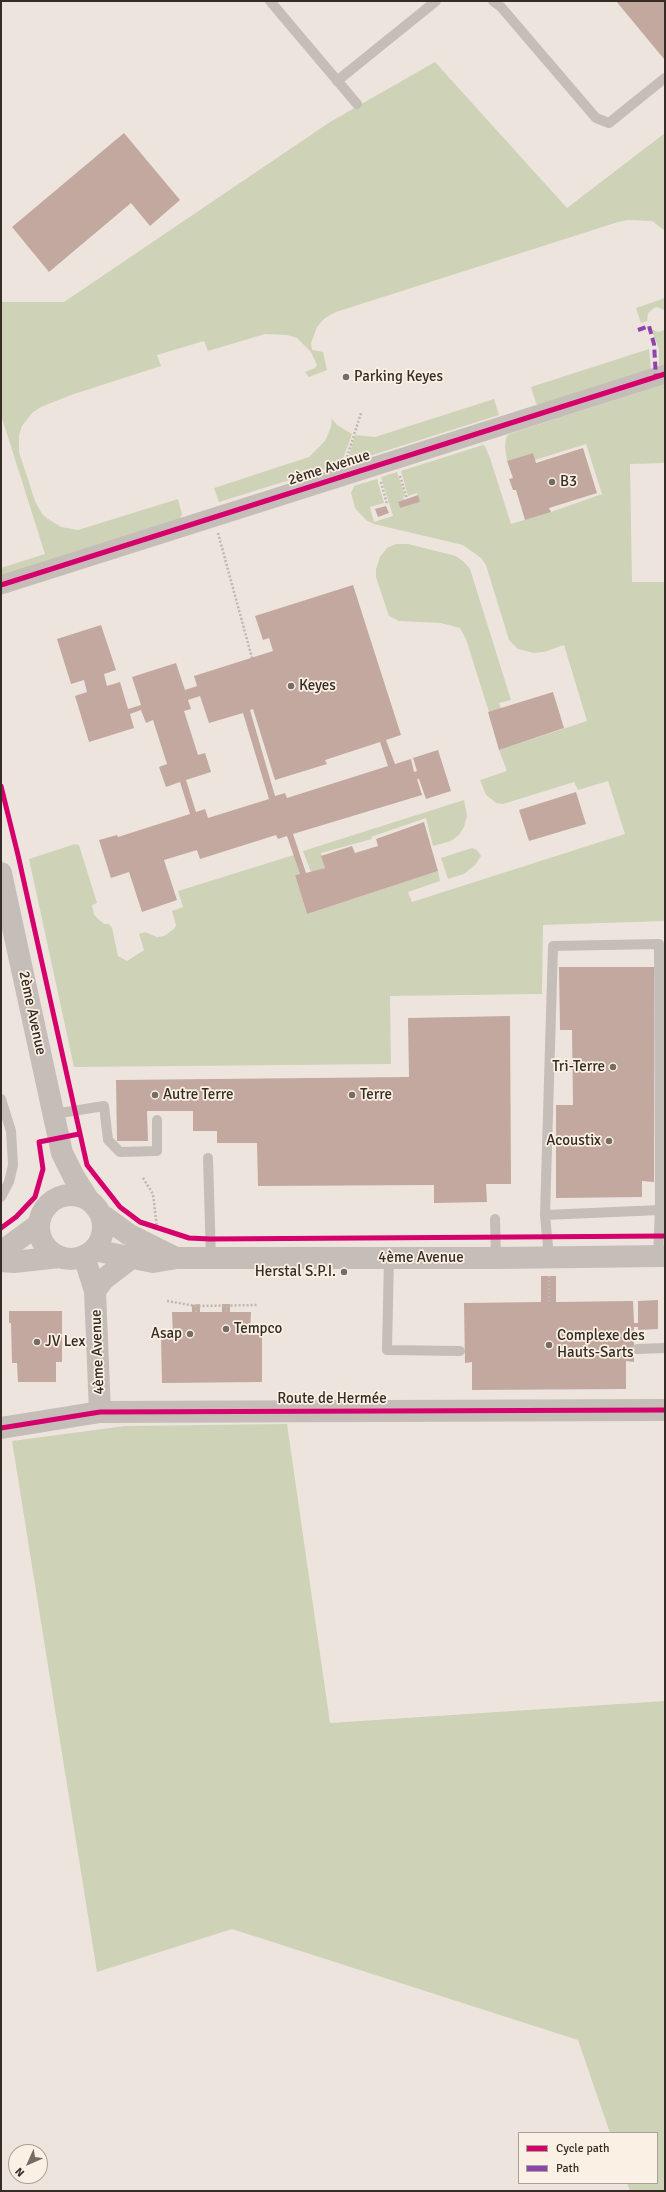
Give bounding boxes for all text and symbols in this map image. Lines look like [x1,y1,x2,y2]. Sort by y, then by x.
place label: Parking Keyes [354,368,443,386]
marker: Parking Keyes [341,372,351,382]
street label: 2ème Avenue [286,446,372,490]
place label: B3 [560,473,577,491]
marker: B3 [547,477,557,487]
place label: Keyes [299,677,336,695]
marker: Keyes [286,681,296,691]
street label: 2ème Avenue [14,969,50,1057]
place label: Tri-Terre [552,1058,605,1076]
marker: Tri-Terre [608,1062,618,1072]
place label: Autre Terre [163,1086,233,1104]
place label: Terre [360,1086,392,1104]
marker: Autre Terre [150,1090,160,1100]
marker: Terre [347,1090,357,1100]
place label: Acoustix [546,1132,601,1150]
marker: Acoustix [604,1136,614,1146]
street label: 4ème Avenue [378,1249,464,1267]
place label: Herstal S.P.I. [255,1263,336,1281]
marker: Herstal S.P.I. [339,1267,349,1277]
street label: 4ème Avenue [88,1309,108,1395]
place label: Tempco [234,1320,282,1338]
marker: Tempco [221,1324,231,1334]
place label: Asap [151,1325,182,1343]
place label: Complexe des Hauts-Sarts [557,1327,645,1362]
marker: Asap [185,1329,195,1339]
place label: JV Lex [45,1333,86,1351]
marker: JV Lex [32,1337,42,1347]
marker: Complexe des Hauts-Sarts [544,1340,554,1350]
street label: Route de Hermée [277,1390,387,1408]
legend [518,2132,658,2184]
text: Cycle path [556,2141,609,2156]
north arrow [8,2144,48,2184]
text: Path [556,2161,579,2176]
text: N [13,2165,27,2179]

